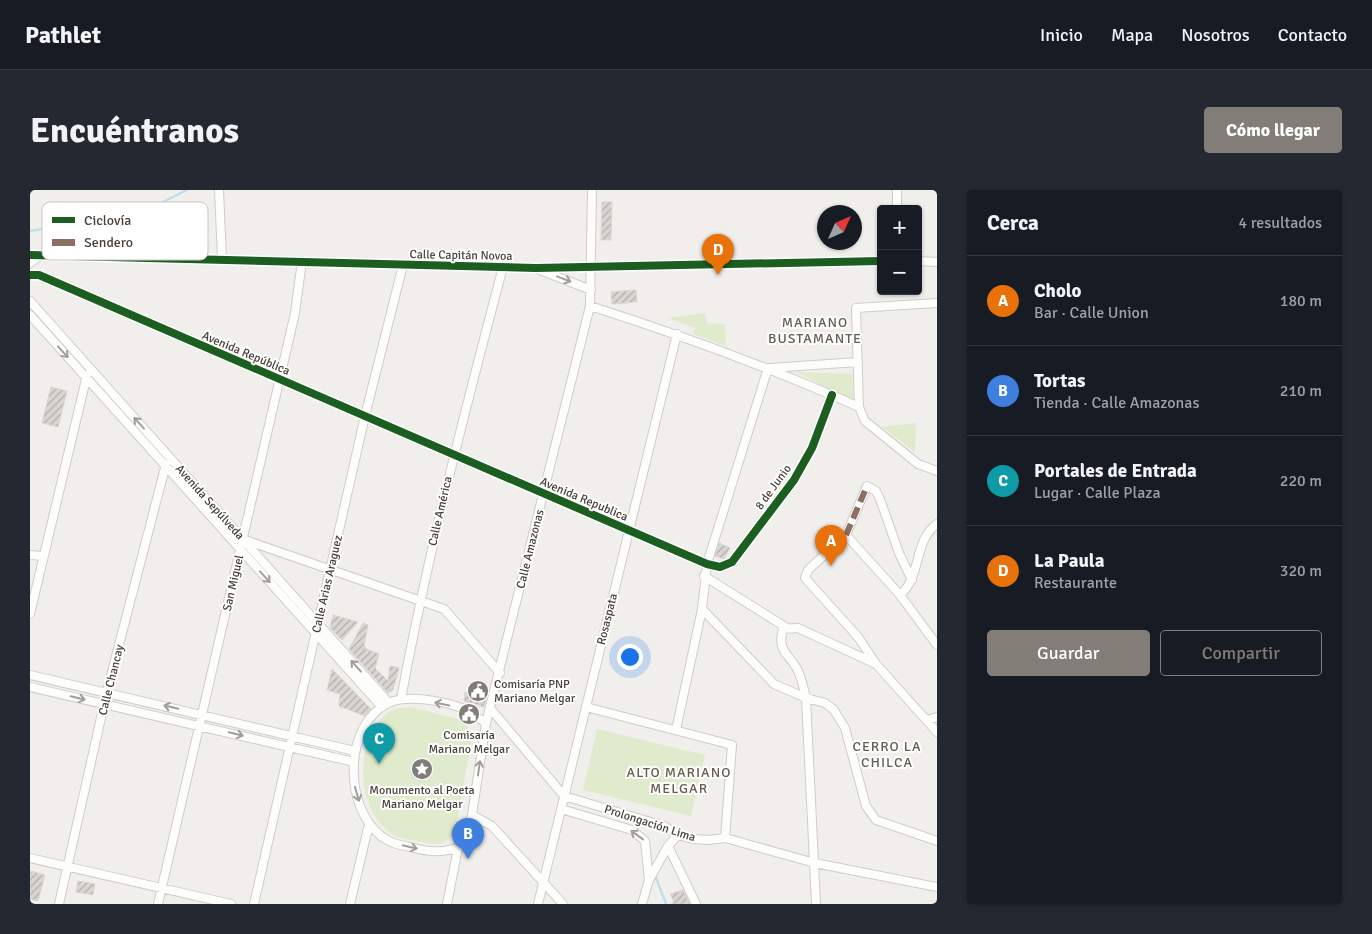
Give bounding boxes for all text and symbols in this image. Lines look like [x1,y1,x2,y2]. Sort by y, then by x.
text: Pathlet [25,20,101,50]
text: Inicio [1040,24,1083,46]
text: Mapa [1111,24,1153,46]
text: Nosotros [1181,24,1250,46]
text: Contacto [1278,24,1347,46]
button: Cómo llegar [1204,107,1342,153]
text: Encuéntranos [30,109,239,152]
legend [42,202,208,260]
north arrow [817,205,862,250]
map controls [877,205,922,295]
button: + [877,205,922,250]
text: Cerca [987,210,1039,236]
text: Ciclovía [84,212,131,229]
text: 4 resultados [1239,213,1322,233]
text: Sendero [84,234,133,251]
pin: D [702,234,734,275]
street label: Calle Capitán Novoa [409,247,513,264]
button: − [877,250,922,295]
one-way arrow [555,275,571,284]
text: Cholo [1034,279,1081,303]
text: A [998,291,1008,311]
text: 180 m [1280,291,1322,311]
text: Bar · Calle Union [1034,303,1149,323]
district label: MARIANO BUSTAMANTE [768,314,862,347]
street label: Avenida República [200,328,292,379]
one-way arrow [57,345,68,358]
text: Tortas [1034,369,1086,393]
text: B [998,381,1008,401]
text: 210 m [1280,381,1322,401]
text: Tienda · Calle Amazonas [1034,393,1199,413]
one-way arrow [133,416,145,429]
text: Portales de Entrada [1034,459,1197,483]
street label: Avenida Sepúlveda [172,462,247,543]
street label: 8 de Junio [752,462,795,513]
text: C [998,471,1008,491]
text: 220 m [1280,471,1322,491]
street label: Avenida Republica [538,474,630,525]
street label: Calle América [425,475,456,547]
text: Lugar · Calle Plaza [1034,483,1161,503]
street label: Calle Amazonas [513,508,548,590]
pin: A [815,525,847,566]
street label: Calle Arias Araguez [309,534,346,634]
text: La Paula [1034,549,1105,573]
street label: San Miguel [220,553,247,613]
text: D [998,561,1008,581]
text: 320 m [1280,561,1322,581]
one-way arrow [259,570,271,583]
text: Restaurante [1034,573,1117,593]
street label: Rosaspata [594,592,621,646]
button: Guardar [987,630,1150,676]
button: Compartir [1160,630,1322,676]
street label: Calle Chancay [95,643,128,717]
your location [617,644,643,670]
one-way arrow [351,660,362,673]
place label: Comisaría PNP Mariano Melgar [494,677,576,706]
public building icon: Comisaría PNP Mariano Melgar [466,679,490,703]
one-way arrow [69,694,85,703]
one-way arrow [434,699,450,708]
one-way arrow [164,702,180,711]
public building icon: Comisaría Mariano Melgar [457,702,481,726]
pin: C [363,723,395,764]
place label: Comisaría Mariano Melgar [428,728,510,757]
one-way arrow [227,730,243,739]
district label: CERRO LA CHILCA [853,738,922,771]
place icon: Monumento al Poeta Mariano Melgar [410,757,434,781]
one-way arrow [474,760,484,776]
district label: ALTO MARIANO MELGAR [627,764,731,797]
place label: Monumento al Poeta Mariano Melgar [369,783,475,812]
one-way arrow [353,785,363,801]
street label: Prolongación Lima [602,802,697,845]
pin: B [452,818,484,859]
one-way arrow [630,830,644,840]
one-way arrow [402,843,418,852]

